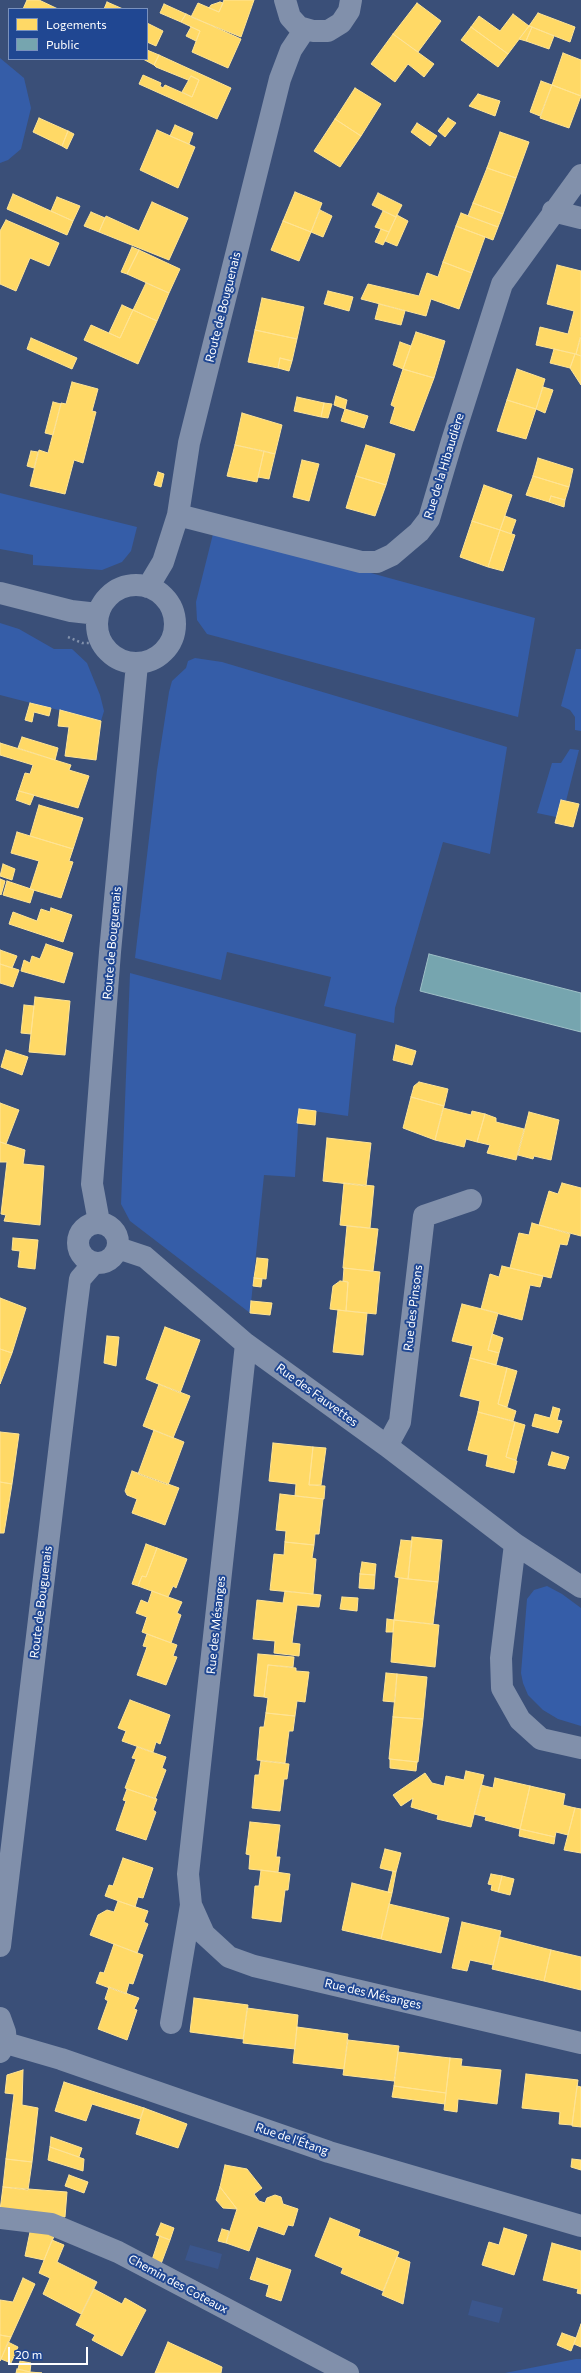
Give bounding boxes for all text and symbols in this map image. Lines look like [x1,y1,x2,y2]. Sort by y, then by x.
legend [8,8,148,60]
text: Logements [46,17,107,31]
text: Public [46,37,79,51]
street label: Route de Bouguenais [202,250,244,364]
street label: Rue de la Hibaudière [421,411,467,521]
street label: Route de Bouguenais [100,886,124,1000]
street label: Rue des Pinsons [401,1264,425,1352]
street label: Rue des Fauvettes [273,1360,361,1430]
street label: Route de Bouguenais [27,1545,55,1659]
street label: Rue des Mésanges [204,1575,228,1675]
street label: Rue des Mésanges [323,1976,423,2012]
street label: Rue de l'Étang [254,2120,330,2158]
street label: Chemin des Coteaux [126,2252,230,2316]
scale bar [10,2339,90,2365]
text: 20 m [15,2347,42,2361]

